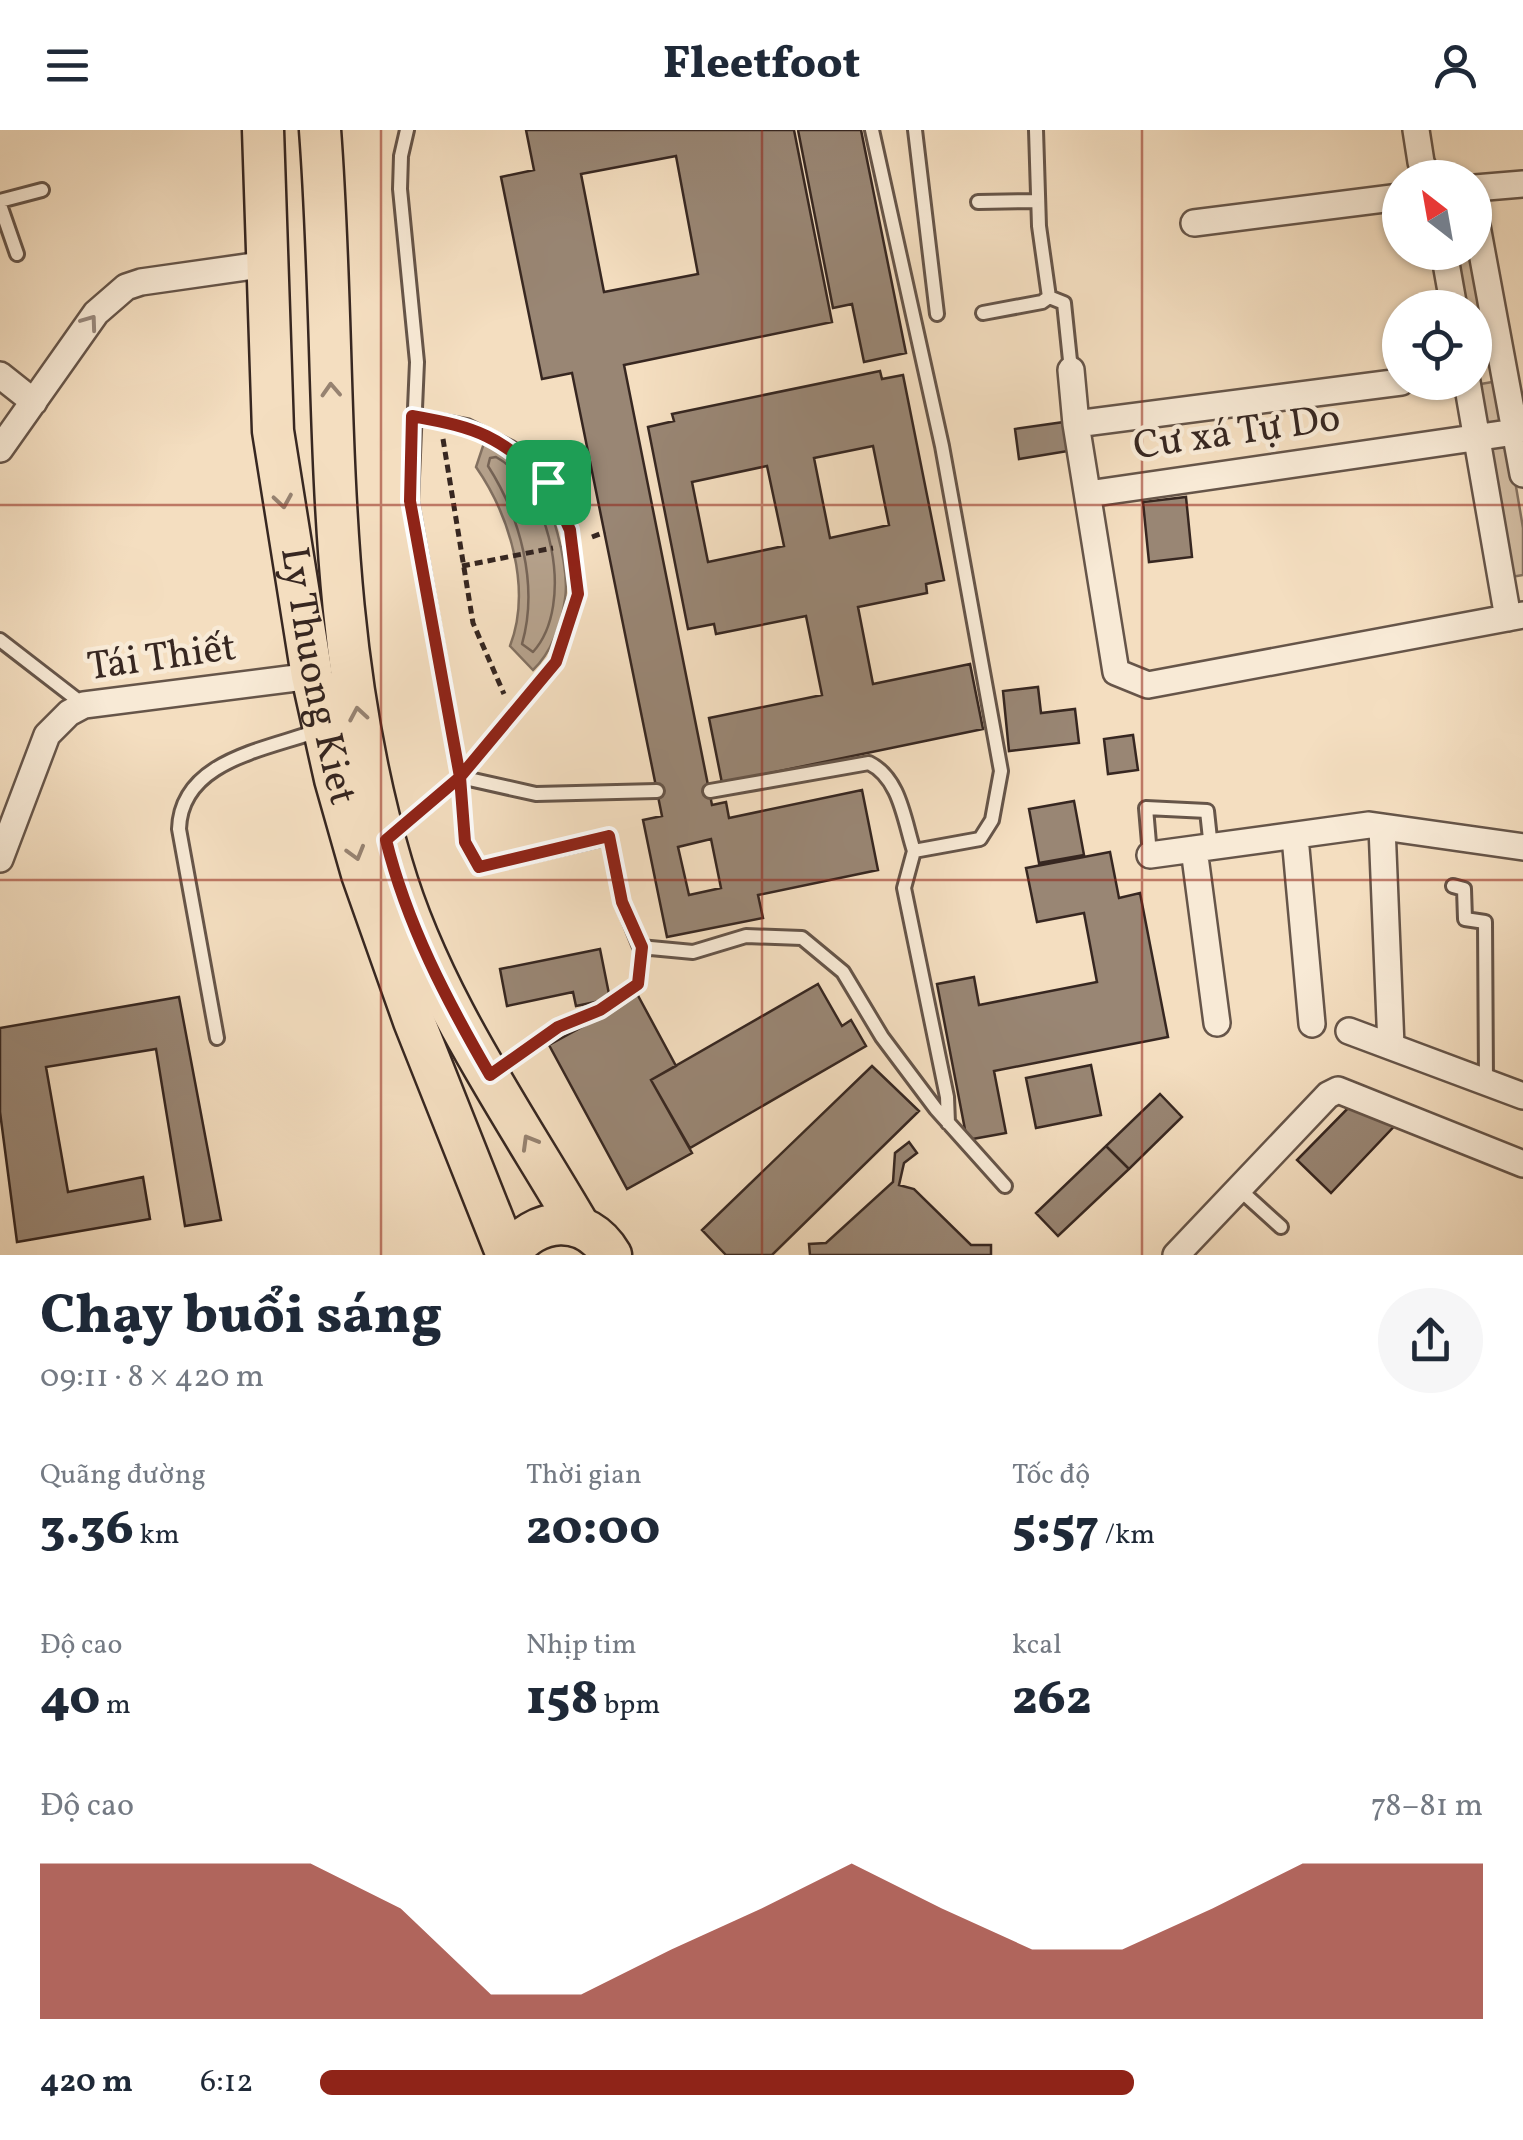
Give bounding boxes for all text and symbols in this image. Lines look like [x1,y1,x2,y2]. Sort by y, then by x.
text: Fleetfoot [663,34,860,97]
icon: menu [40,38,95,93]
icon: person [1428,38,1483,93]
north arrow [1382,160,1492,270]
map controls [1382,160,1492,400]
button: locate [1382,290,1492,400]
one-way arrow [79,315,96,333]
one-way arrow [320,382,342,398]
street label: Cư xá Tự Do [1130,392,1344,476]
pin [506,440,591,525]
icon: arrive [521,455,576,510]
one-way arrow [271,493,292,509]
street label: Ly Thuong Kiet [264,543,369,812]
street label: Tái Thiết [84,621,240,697]
one-way arrow [348,705,369,722]
one-way arrow [344,844,365,861]
one-way arrow [522,1135,541,1153]
text: Chạy buổi sáng [40,1280,442,1356]
button: share [1378,1288,1483,1393]
text: 09:11 · 8 × 420 m [40,1356,264,1400]
text: Quãng đường [40,1456,206,1495]
text: Thời gian [526,1456,642,1495]
text: Tốc độ [1012,1456,1090,1495]
text: 3.36 [40,1495,134,1565]
text: 20:00 [526,1495,660,1565]
text: 5:57 [1012,1495,1099,1565]
text: km [134,1516,180,1555]
text: /km [1099,1516,1155,1555]
text: Độ cao [40,1626,122,1665]
text: Nhịp tim [526,1626,637,1665]
text: kcal [1012,1626,1062,1665]
text: 40 [40,1665,100,1735]
text: 158 [526,1665,598,1735]
text: 262 [1012,1665,1092,1735]
text: m [100,1686,131,1725]
text: bpm [598,1686,660,1725]
text: Độ cao [40,1785,134,1829]
text: 78–81 m [1371,1785,1483,1829]
text: 420 m [40,2061,133,2105]
text: 6:12 [200,2061,253,2105]

